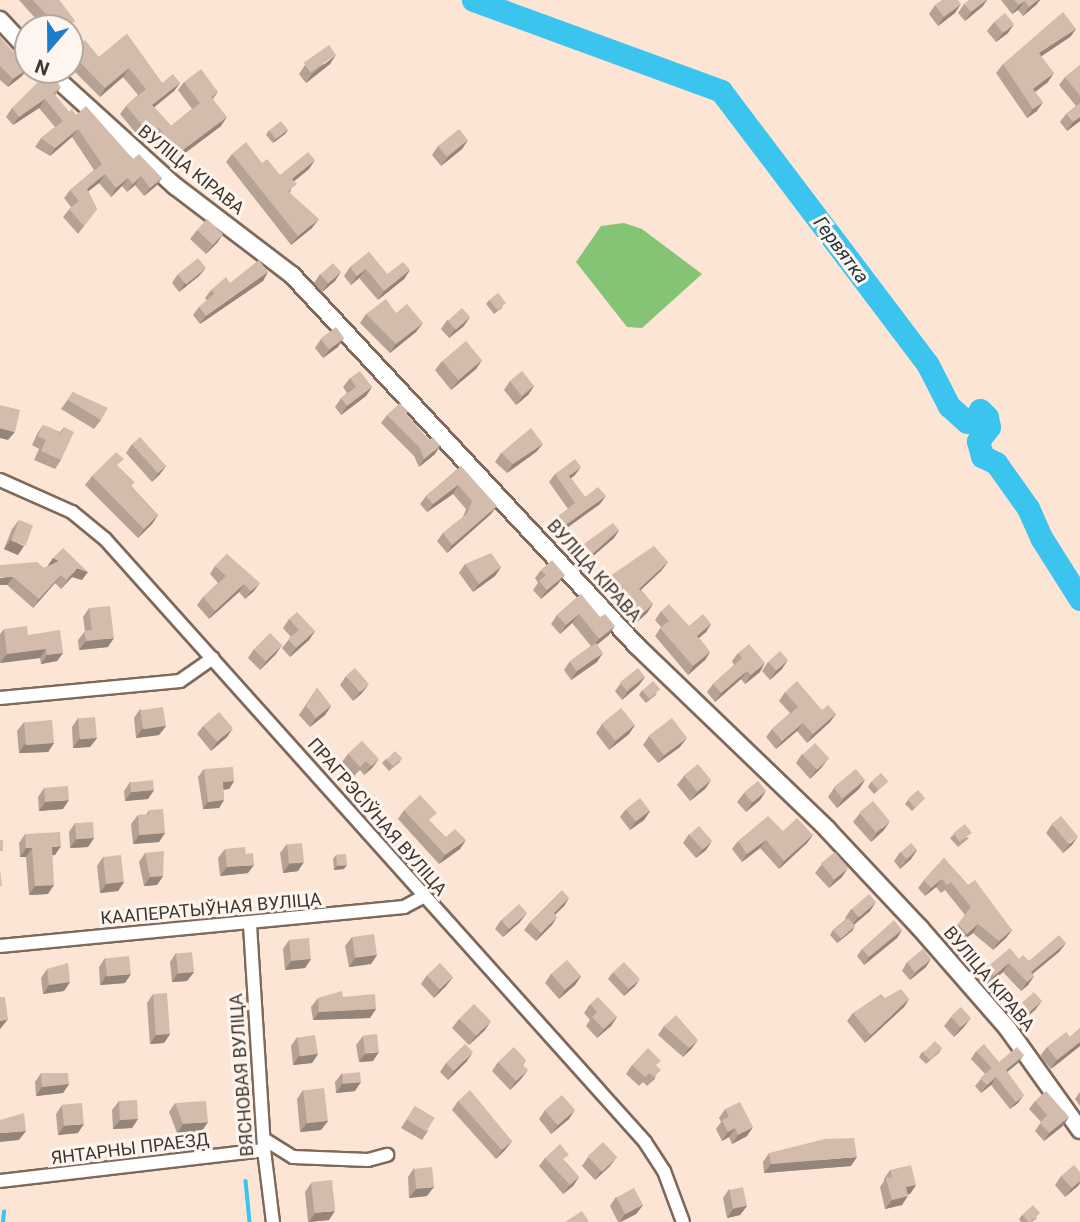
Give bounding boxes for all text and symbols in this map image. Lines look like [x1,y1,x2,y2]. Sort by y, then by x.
north arrow [14,14,84,84]
text: N [32,54,53,80]
street label: ВУЛІЦА КІРАВА [134,121,248,219]
water label: Гервятка [808,212,874,288]
street label: ВУЛІЦА КІРАВА [542,515,646,627]
street label: ПРАГРЭСІЎНАЯ ВУЛІЦА [303,734,451,900]
street label: КААПЕРАТЫЎНАЯ ВУЛІЦА [100,889,322,929]
street label: ВУЛІЦА КІРАВА [939,922,1039,1036]
street label: ВЯСНОВАЯ ВУЛІЦА [226,993,258,1157]
street label: ЯНТАРНЫ ПРАЕЗД [50,1129,210,1169]

